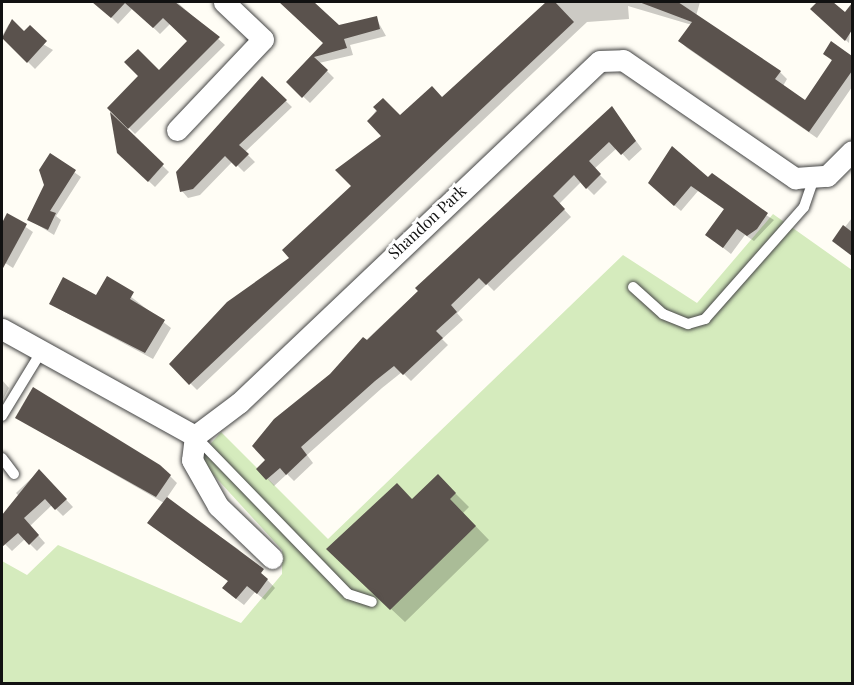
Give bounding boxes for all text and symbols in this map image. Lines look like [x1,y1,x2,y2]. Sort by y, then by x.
street label: Shandon Park [384,181,470,263]

